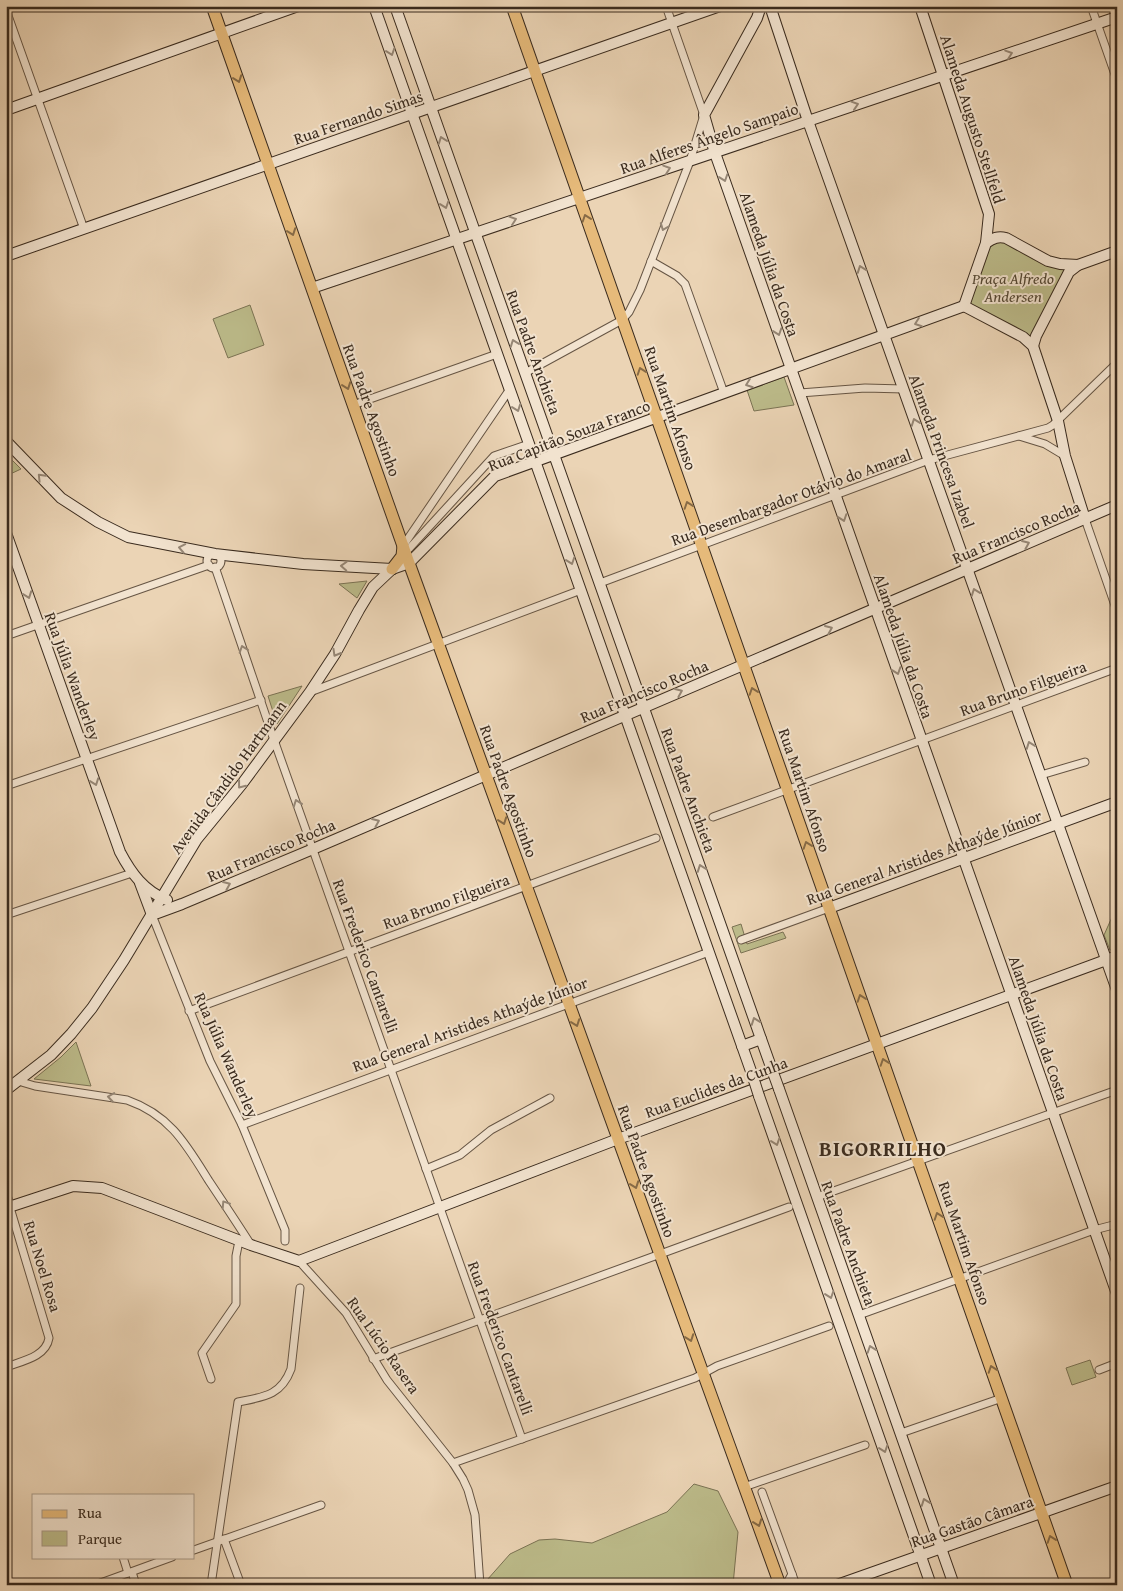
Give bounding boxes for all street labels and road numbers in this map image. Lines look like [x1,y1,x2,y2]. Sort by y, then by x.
street label: Alameda Augusto Stellfeld [934,31,1012,207]
street label: Rua Fernando Simas [290,84,426,150]
street label: Rua Alferes Ângelo Sampaio [617,96,801,180]
street label: Alameda Júlia da Costa [734,188,806,340]
street label: Rua Padre Anchieta [500,286,568,418]
street label: Rua Padre Agostinho [337,340,407,480]
street label: Rua Martim Afonso [639,343,703,473]
street label: Alameda Princesa Izabel [903,371,981,532]
street label: Rua Capitão Souza Franco [484,393,654,477]
street label: Rua Desembargador Otávio do Amaral [668,442,915,552]
street label: Rua Francisco Rocha [948,494,1084,570]
street label: Alameda Júlia da Costa [868,570,940,722]
street label: Rua Júlia Wanderley [39,609,107,743]
street label: Rua Francisco Rocha [576,653,712,729]
street label: Rua Bruno Filgueira [956,654,1090,722]
street label: Avenida Cândido Hartmann [164,695,292,859]
street label: Rua Padre Agostinho [474,721,544,861]
street label: Rua Padre Anchieta [655,724,723,856]
street label: Rua Martim Afonso [773,725,837,855]
street label: Rua General Aristides Athaýde Júnior [803,803,1045,911]
street label: Rua Francisco Rocha [203,812,339,888]
street label: Rua Bruno Filgueira [379,867,513,935]
street label: Rua Frederico Cantarelli [327,876,405,1037]
street label: Alameda Júlia da Costa [1003,952,1075,1104]
street label: Rua General Aristides Athaýde Júnior [349,970,591,1078]
street label: Rua Júlia Wanderley [189,989,265,1122]
street label: Rua Euclides da Cunha [641,1050,791,1124]
street label: Rua Padre Agostinho [612,1101,682,1241]
street label: Rua Padre Anchieta [815,1177,883,1309]
street label: Rua Martim Afonso [933,1178,997,1308]
street label: Rua Noel Rosa [18,1217,68,1315]
street label: Rua Frederico Cantarelli [462,1258,540,1419]
street label: Rua Lúcio Rasera [342,1292,427,1399]
street label: Rua Gastão Câmara [908,1489,1037,1553]

